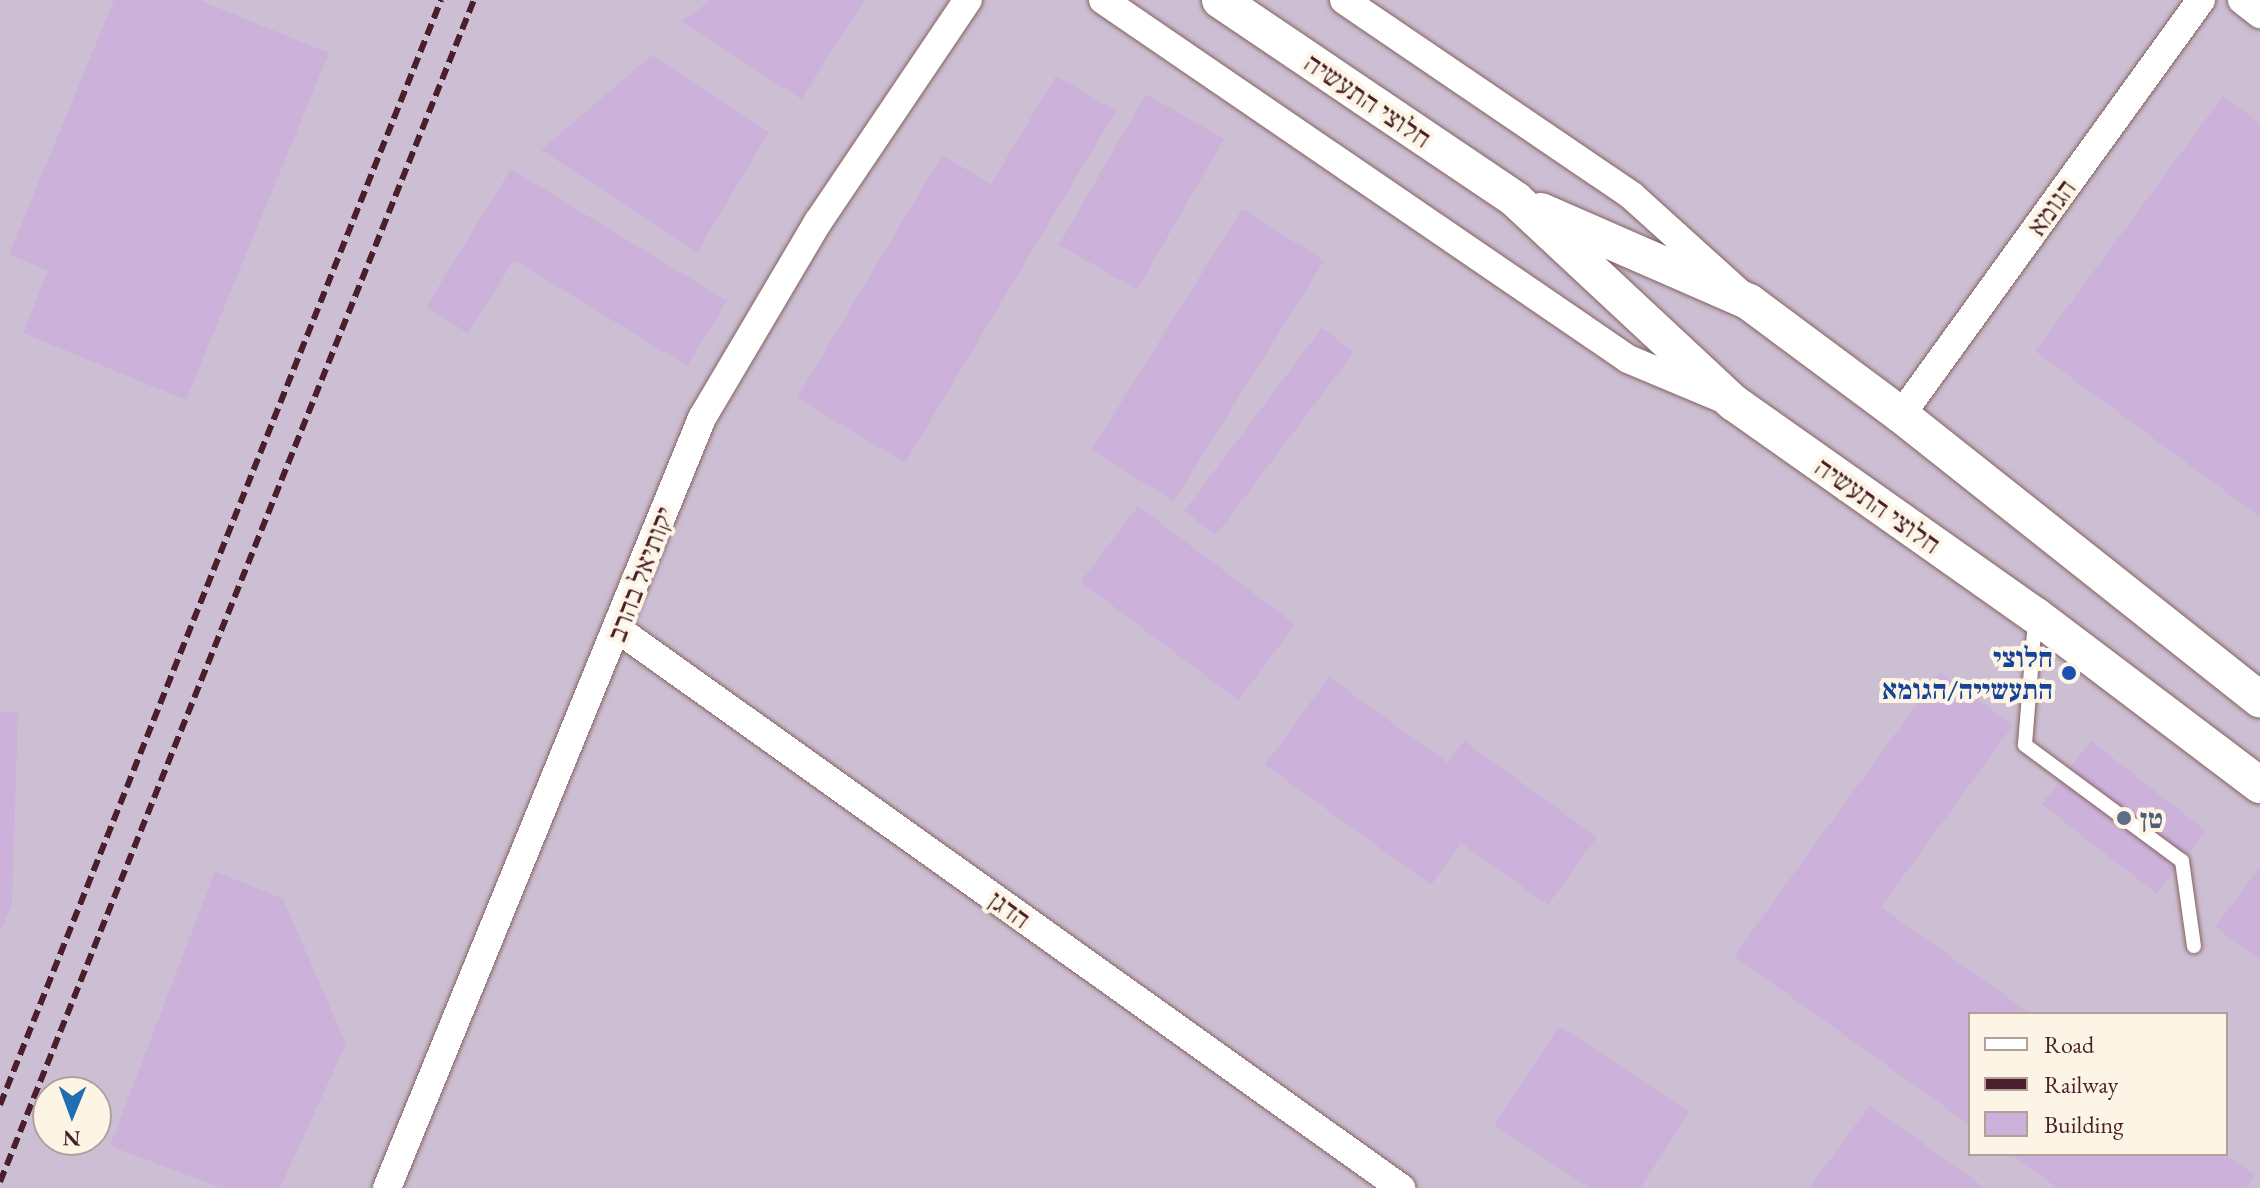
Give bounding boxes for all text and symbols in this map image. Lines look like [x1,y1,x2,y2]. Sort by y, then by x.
street label: חלוצי התעשיה [1298,45,1438,155]
street label: הגומא [2019,172,2083,242]
street label: חלוצי התעשיה [1809,449,1947,561]
street label: יקותיאל בהרב [599,502,681,646]
place label: חלוצי התעשייה/הגומא [1882,640,2053,706]
marker: חלוצי התעשייה/הגומא [2060,664,2078,682]
place label: טן [2140,801,2163,835]
marker: טן [2115,809,2133,827]
street label: הדגן [983,883,1037,935]
legend [1968,1012,2228,1156]
text: Road [2044,1029,2094,1060]
text: Railway [2044,1069,2118,1100]
north arrow [32,1076,112,1156]
text: Building [2044,1109,2124,1140]
text: N [62,1124,81,1153]

